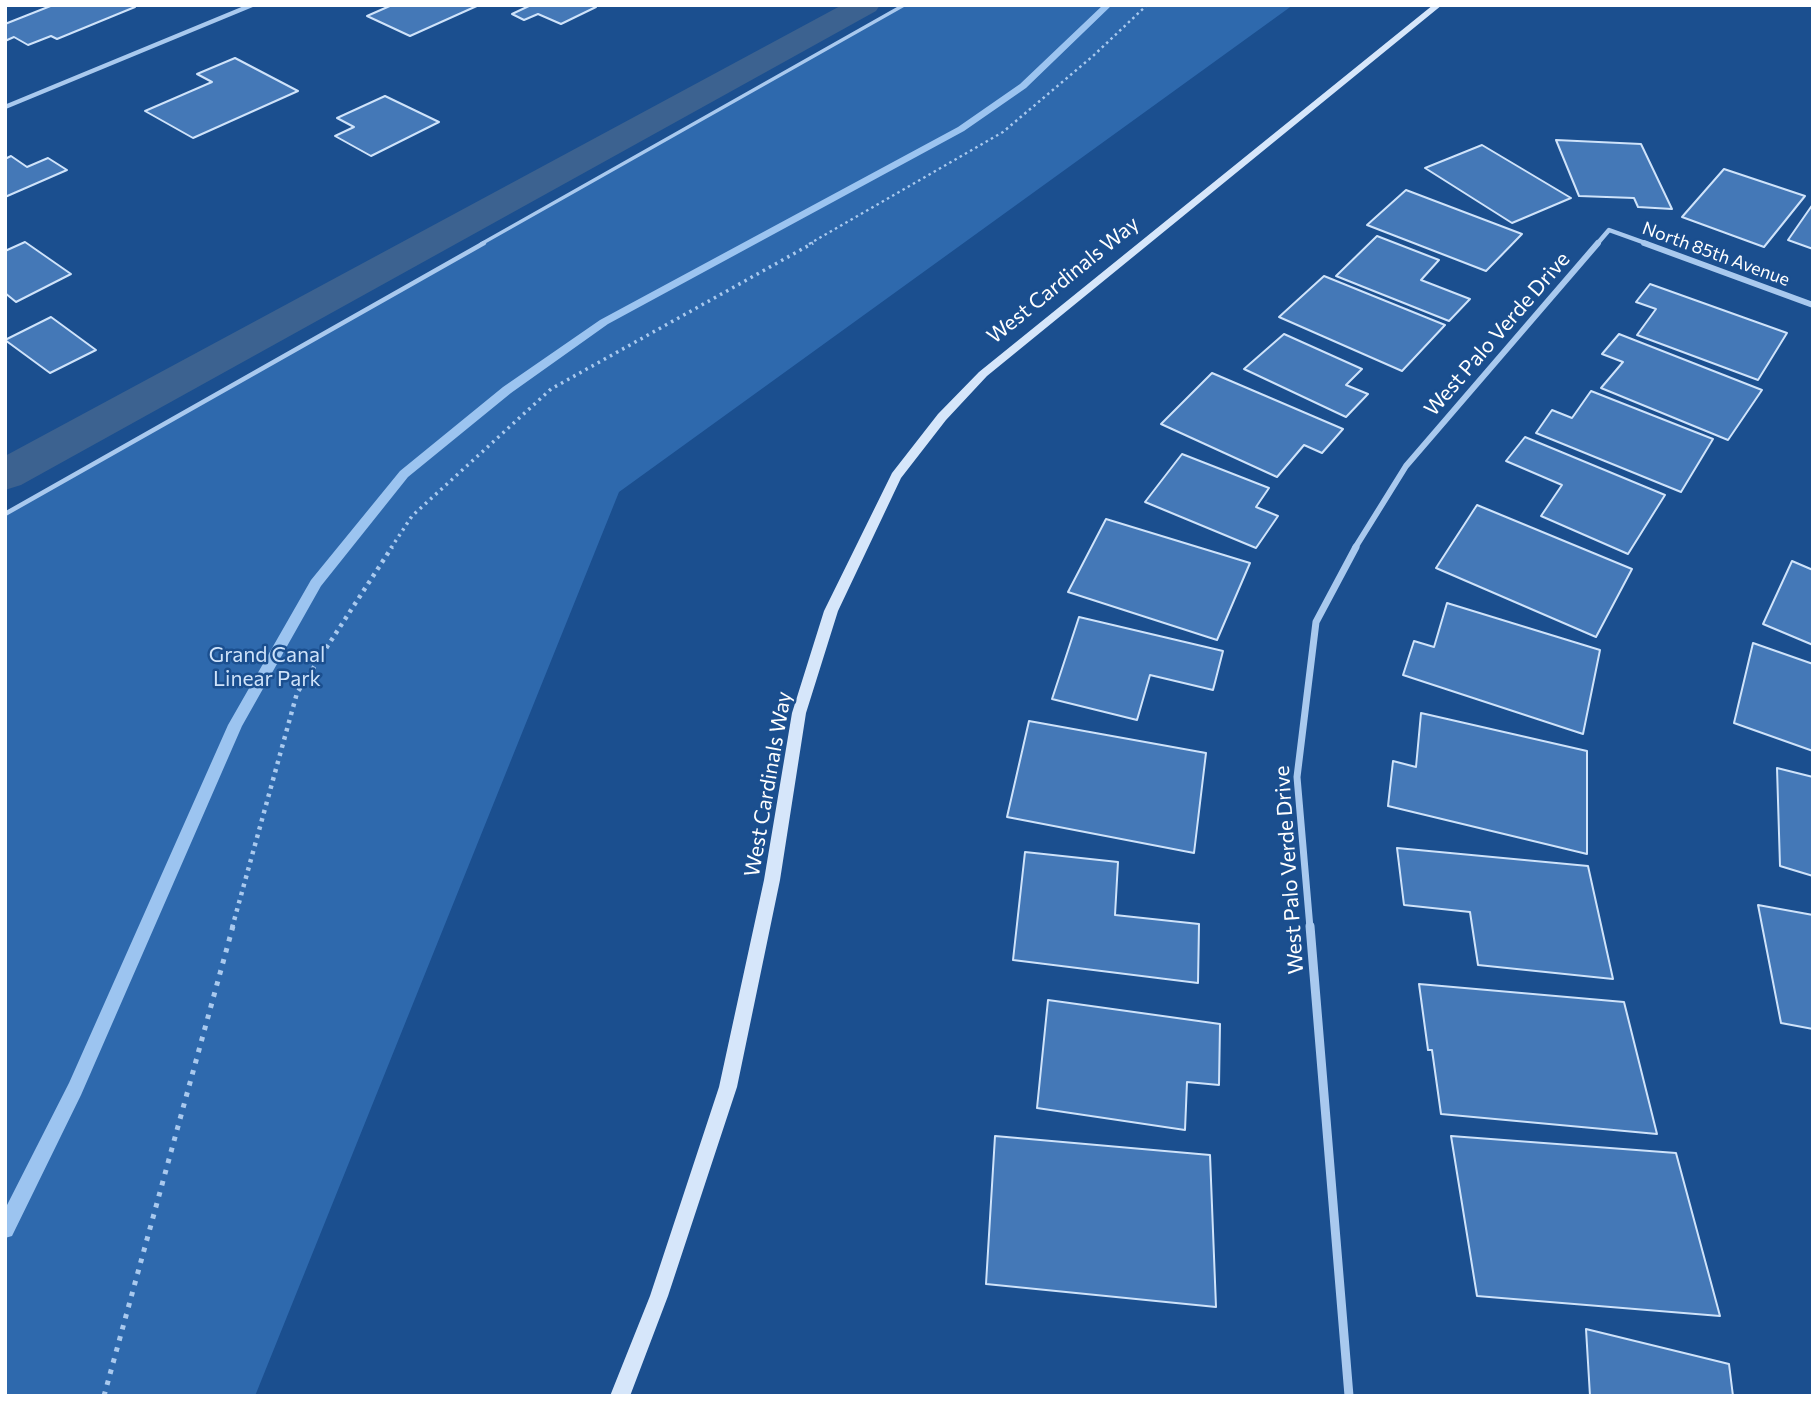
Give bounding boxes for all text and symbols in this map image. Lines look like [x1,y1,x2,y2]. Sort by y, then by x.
street label: West Cardinals Way [982,211,1144,349]
street label: North 85th Avenue [1639,217,1793,291]
street label: West Palo Verde Drive [1419,247,1575,421]
park label: Grand Canal Linear Park [209,642,325,692]
street label: West Cardinals Way [739,689,797,879]
street label: West Palo Verde Drive [1269,765,1309,975]

